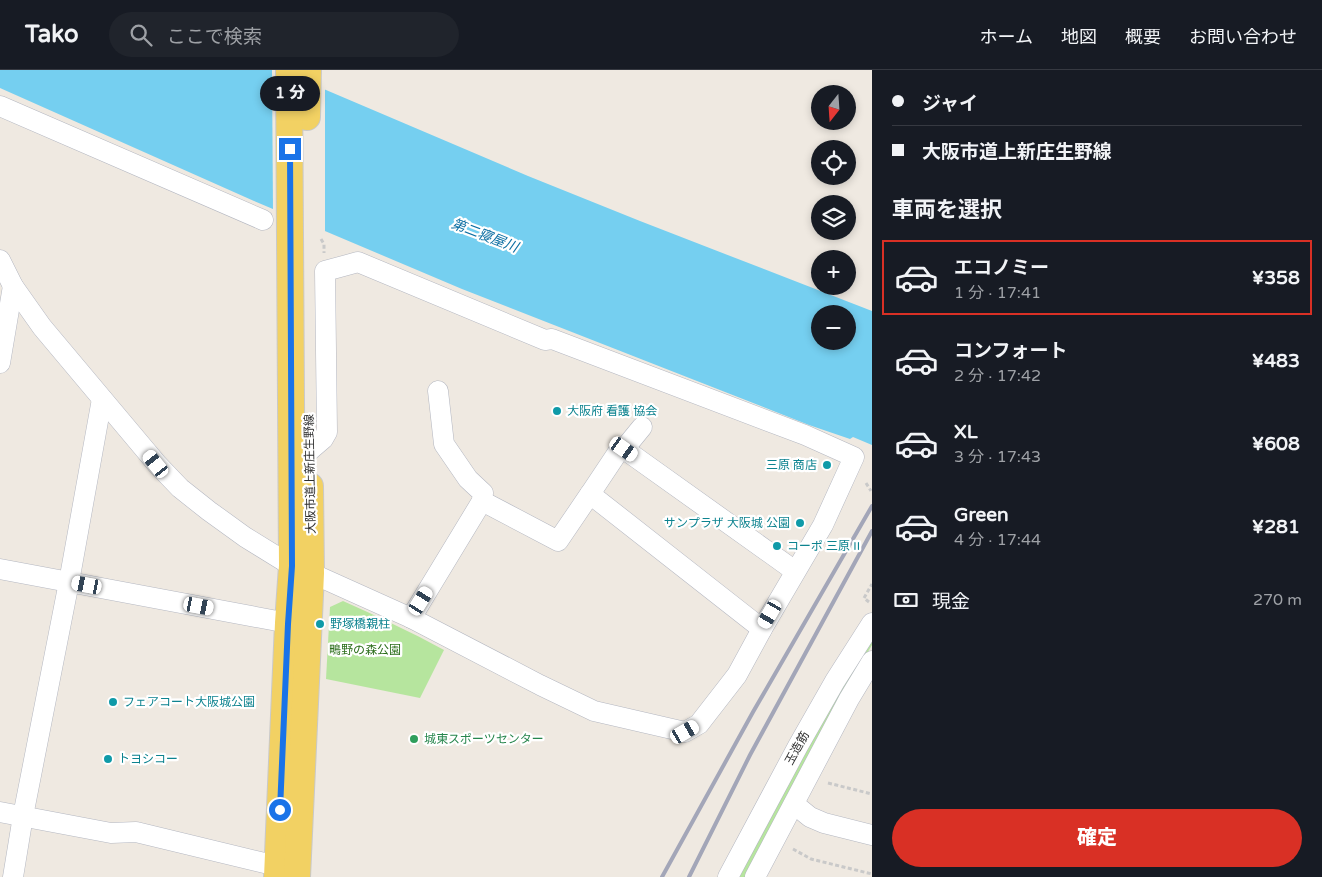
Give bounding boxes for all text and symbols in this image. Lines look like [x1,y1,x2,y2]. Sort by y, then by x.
search box [109,12,459,57]
text: Tako [25,20,79,49]
icon: search [127,21,155,49]
text: ここで検索 [167,26,262,48]
text: ホーム [980,26,1033,48]
text: 地図 [1061,26,1097,48]
text: 概要 [1125,26,1161,48]
text: お問い合わせ [1189,26,1297,48]
callout: 1 分 [260,77,320,112]
text: 1 分 [275,83,305,103]
north arrow [811,85,856,130]
map controls [811,85,856,350]
text: ジャイ [922,93,978,115]
route end [279,138,301,160]
button: locate [811,140,856,185]
text: 大阪市道上新庄生野線 [922,141,1112,163]
button: layers [811,195,856,240]
text: 車両を選択 [892,197,1002,223]
water label: 第二寝屋川 [449,215,522,257]
button: + [811,250,856,295]
icon: car [894,255,939,300]
text: エコノミー [954,257,1049,279]
text: ¥358 [1252,267,1300,289]
text: 1 分 · 17:41 [954,283,1041,303]
button: − [811,305,856,350]
icon: car [894,338,939,383]
text: コンフォート [954,340,1067,362]
text: ¥483 [1252,350,1300,372]
text: 2 分 · 17:42 [954,366,1041,386]
place label: 大阪府 看護 協会 [567,404,657,418]
marker: 大阪府 看護 協会 [551,405,563,417]
street label: 大阪市道上新庄生野線 [302,414,318,534]
icon: car [894,421,939,466]
text: XL [954,421,978,443]
text: ¥608 [1252,433,1300,455]
car [607,434,640,464]
text: 3 分 · 17:43 [954,447,1041,467]
car [140,448,171,480]
place label: 三原 商店 [766,458,817,472]
marker: 三原 商店 [821,459,833,471]
icon: car [894,504,939,549]
text: Green [954,504,1008,526]
place label: サンプラザ 大阪城 公園 [664,516,790,530]
text: ¥281 [1252,516,1300,538]
marker: サンプラザ 大阪城 公園 [794,517,806,529]
text: 4 分 · 17:44 [954,530,1041,550]
place label: コーポ 三原 II [787,539,860,553]
marker: コーポ 三原 II [771,540,783,552]
car [70,575,103,595]
car [406,584,435,618]
icon: cash [892,586,920,614]
text: 270 m [1253,590,1302,610]
text: 現金 [932,591,970,613]
car [182,596,215,616]
car [756,597,783,631]
place label: 野塚橋親柱 [330,617,390,631]
marker: 野塚橋親柱 [314,618,326,630]
park label: 鴫野の森公園 [329,643,401,657]
place label: フェアコート大阪城公園 [123,695,255,709]
marker: フェアコート大阪城公園 [107,696,119,708]
car [668,718,701,746]
street label: 玉造筋 [782,729,812,767]
place label: 城東スポーツセンター [424,732,544,746]
marker: 城東スポーツセンター [408,733,420,745]
place label: トヨシコー [118,752,178,766]
marker: トヨシコー [102,753,114,765]
route start [269,799,291,821]
button: 確定 [892,809,1302,867]

